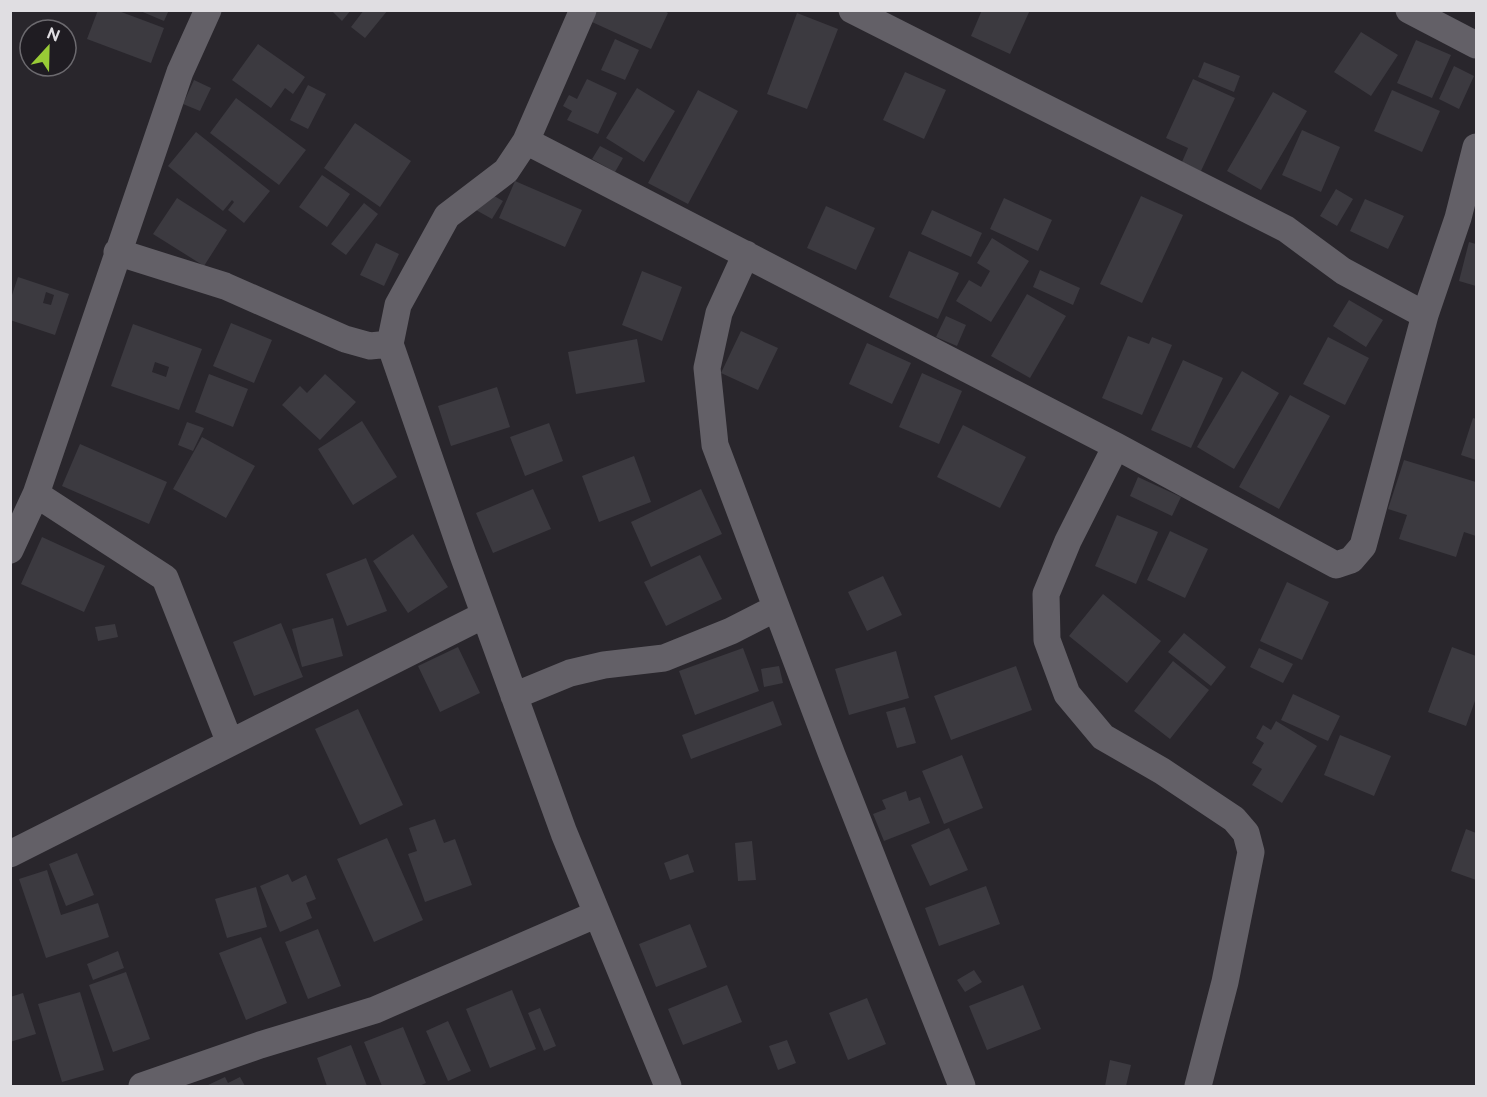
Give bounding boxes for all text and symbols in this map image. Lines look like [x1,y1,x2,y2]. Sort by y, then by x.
north arrow [18,18,78,78]
text: N [44,23,63,46]

